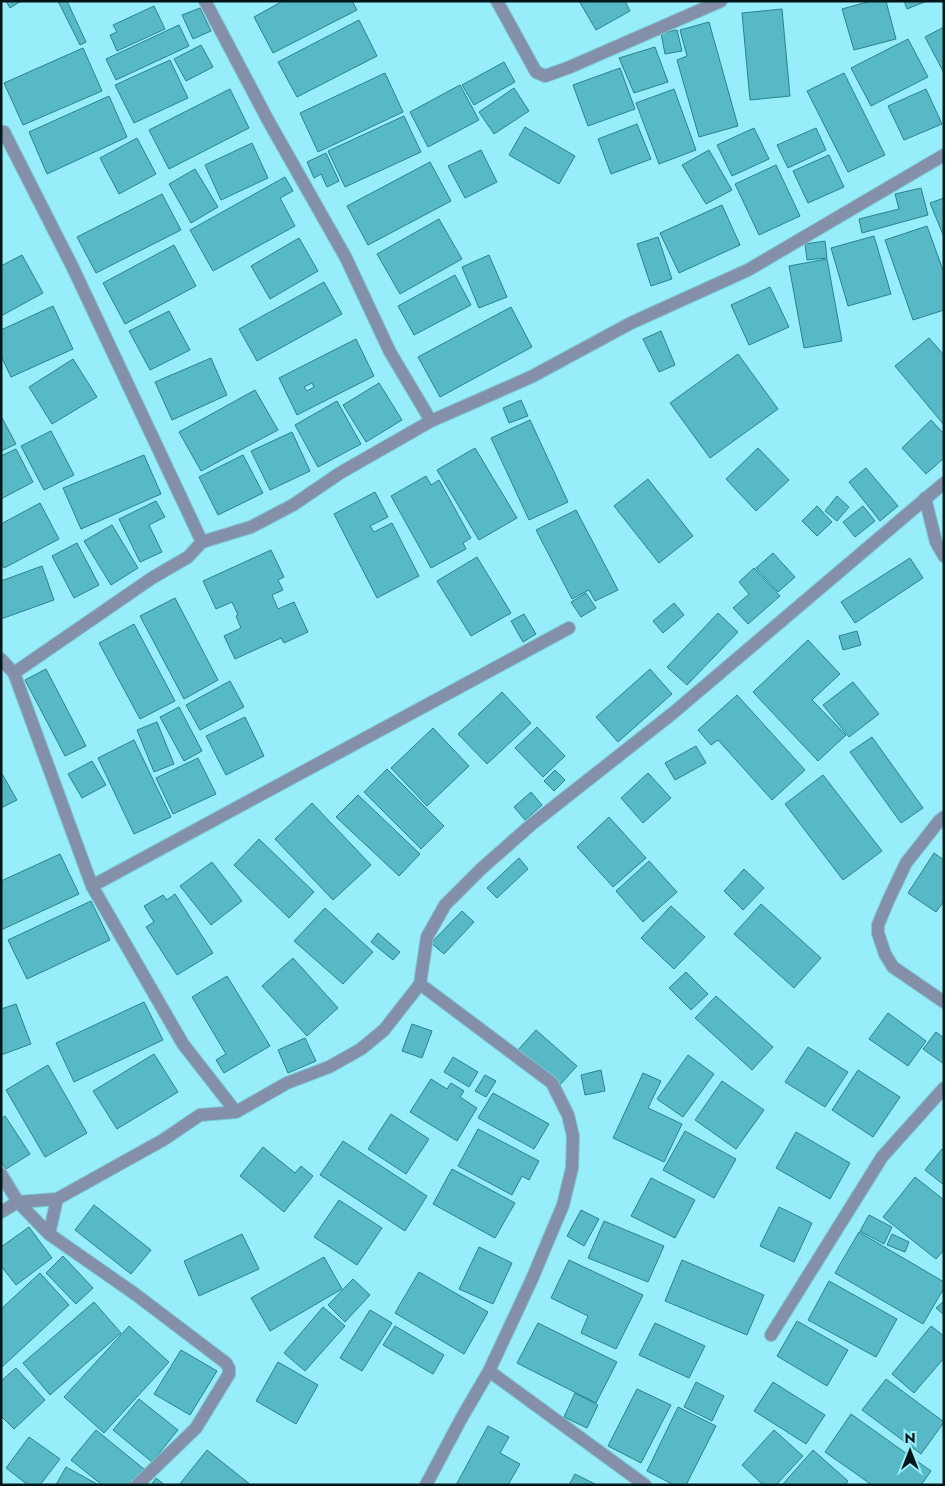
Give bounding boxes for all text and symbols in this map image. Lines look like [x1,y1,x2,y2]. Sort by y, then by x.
north arrow [885,1426,935,1476]
text: N [904,1428,916,1448]

